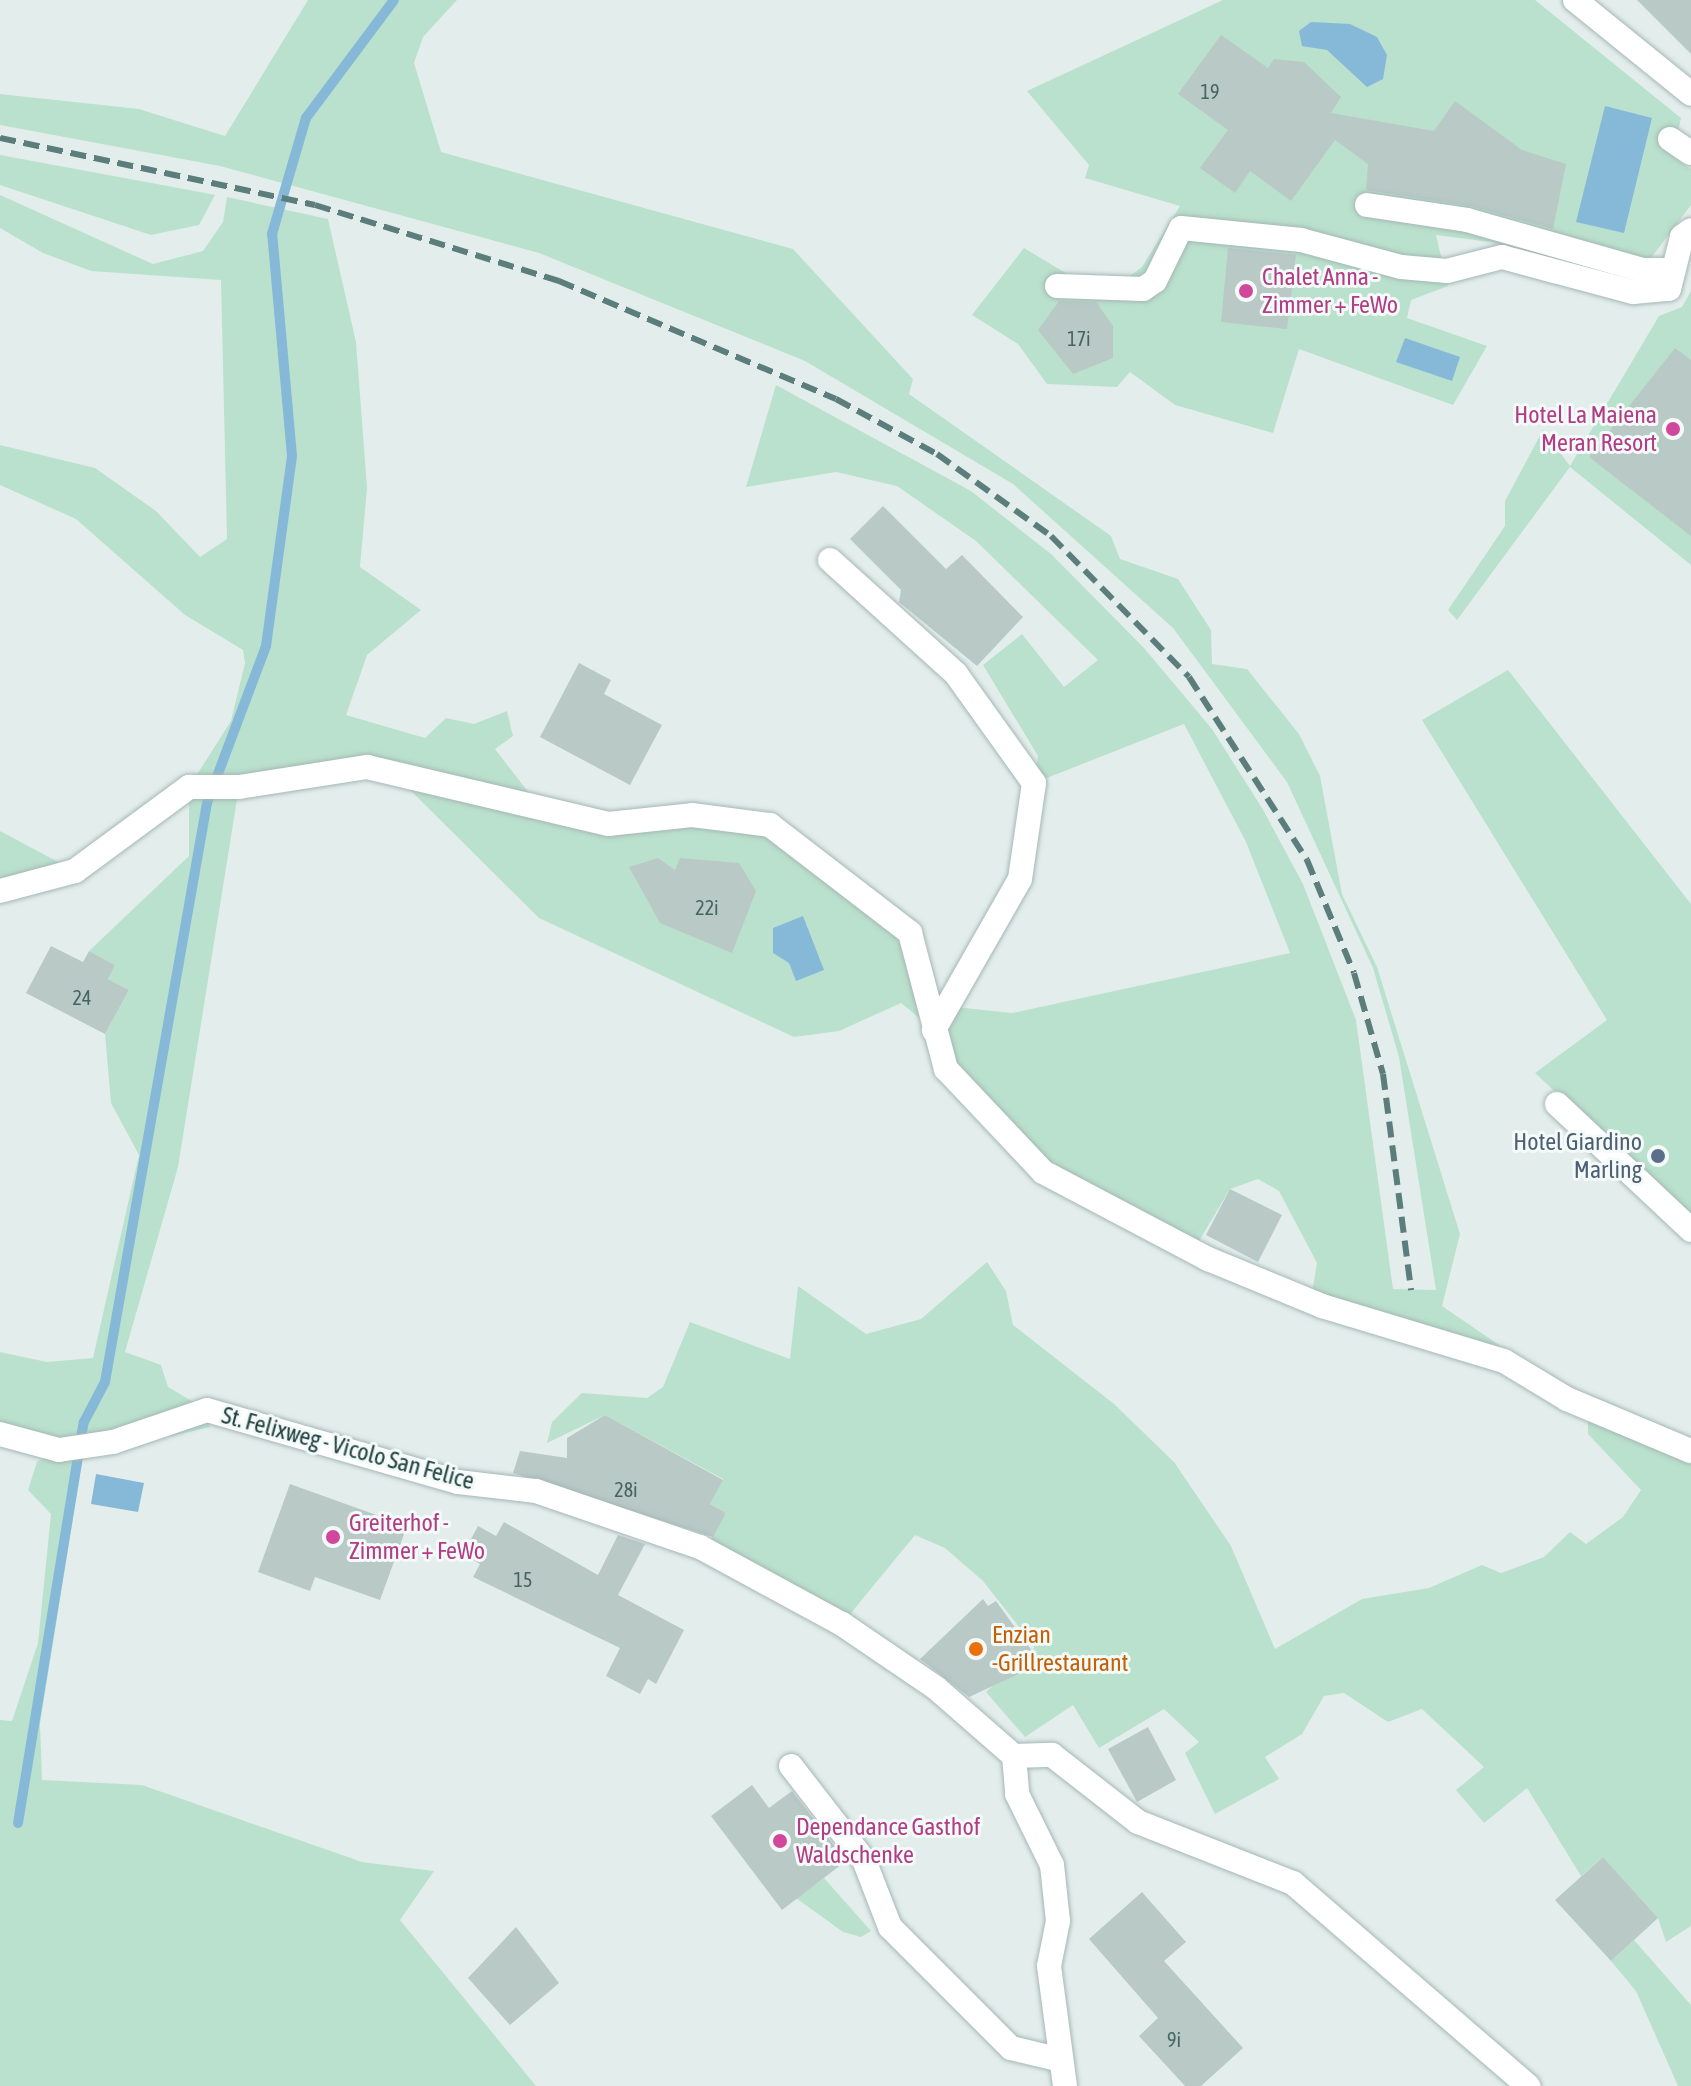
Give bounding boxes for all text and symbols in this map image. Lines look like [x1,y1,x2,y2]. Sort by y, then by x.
house number: 19 [1201,79,1219,103]
place label: Chalet Anna - Zimmer + FeWo [1262,263,1398,319]
marker: Chalet Anna - Zimmer + FeWo [1237,282,1255,300]
house number: 17i [1067,326,1091,350]
place label: Hotel La Maiena Meran Resort [1514,401,1657,457]
marker: Hotel La Maiena Meran Resort [1664,420,1682,438]
house number: 22i [695,895,719,919]
house number: 24 [73,985,91,1009]
place label: Hotel Giardino Marling [1513,1128,1642,1184]
marker: Hotel Giardino Marling [1649,1147,1667,1165]
street label: St. Felixweg - Vicolo San Felice [219,1400,477,1496]
house number: 28i [614,1477,638,1501]
place label: Greiterhof - Zimmer + FeWo [349,1509,485,1565]
marker: Greiterhof - Zimmer + FeWo [324,1528,342,1546]
house number: 15 [514,1567,532,1591]
place label: Enzian -Grillrestaurant [992,1621,1128,1677]
marker: Enzian -Grillrestaurant [967,1640,985,1658]
place label: Dependance Gasthof Waldschenke [796,1813,980,1869]
marker: Dependance Gasthof Waldschenke [771,1832,789,1850]
house number: 9i [1167,2027,1181,2051]

